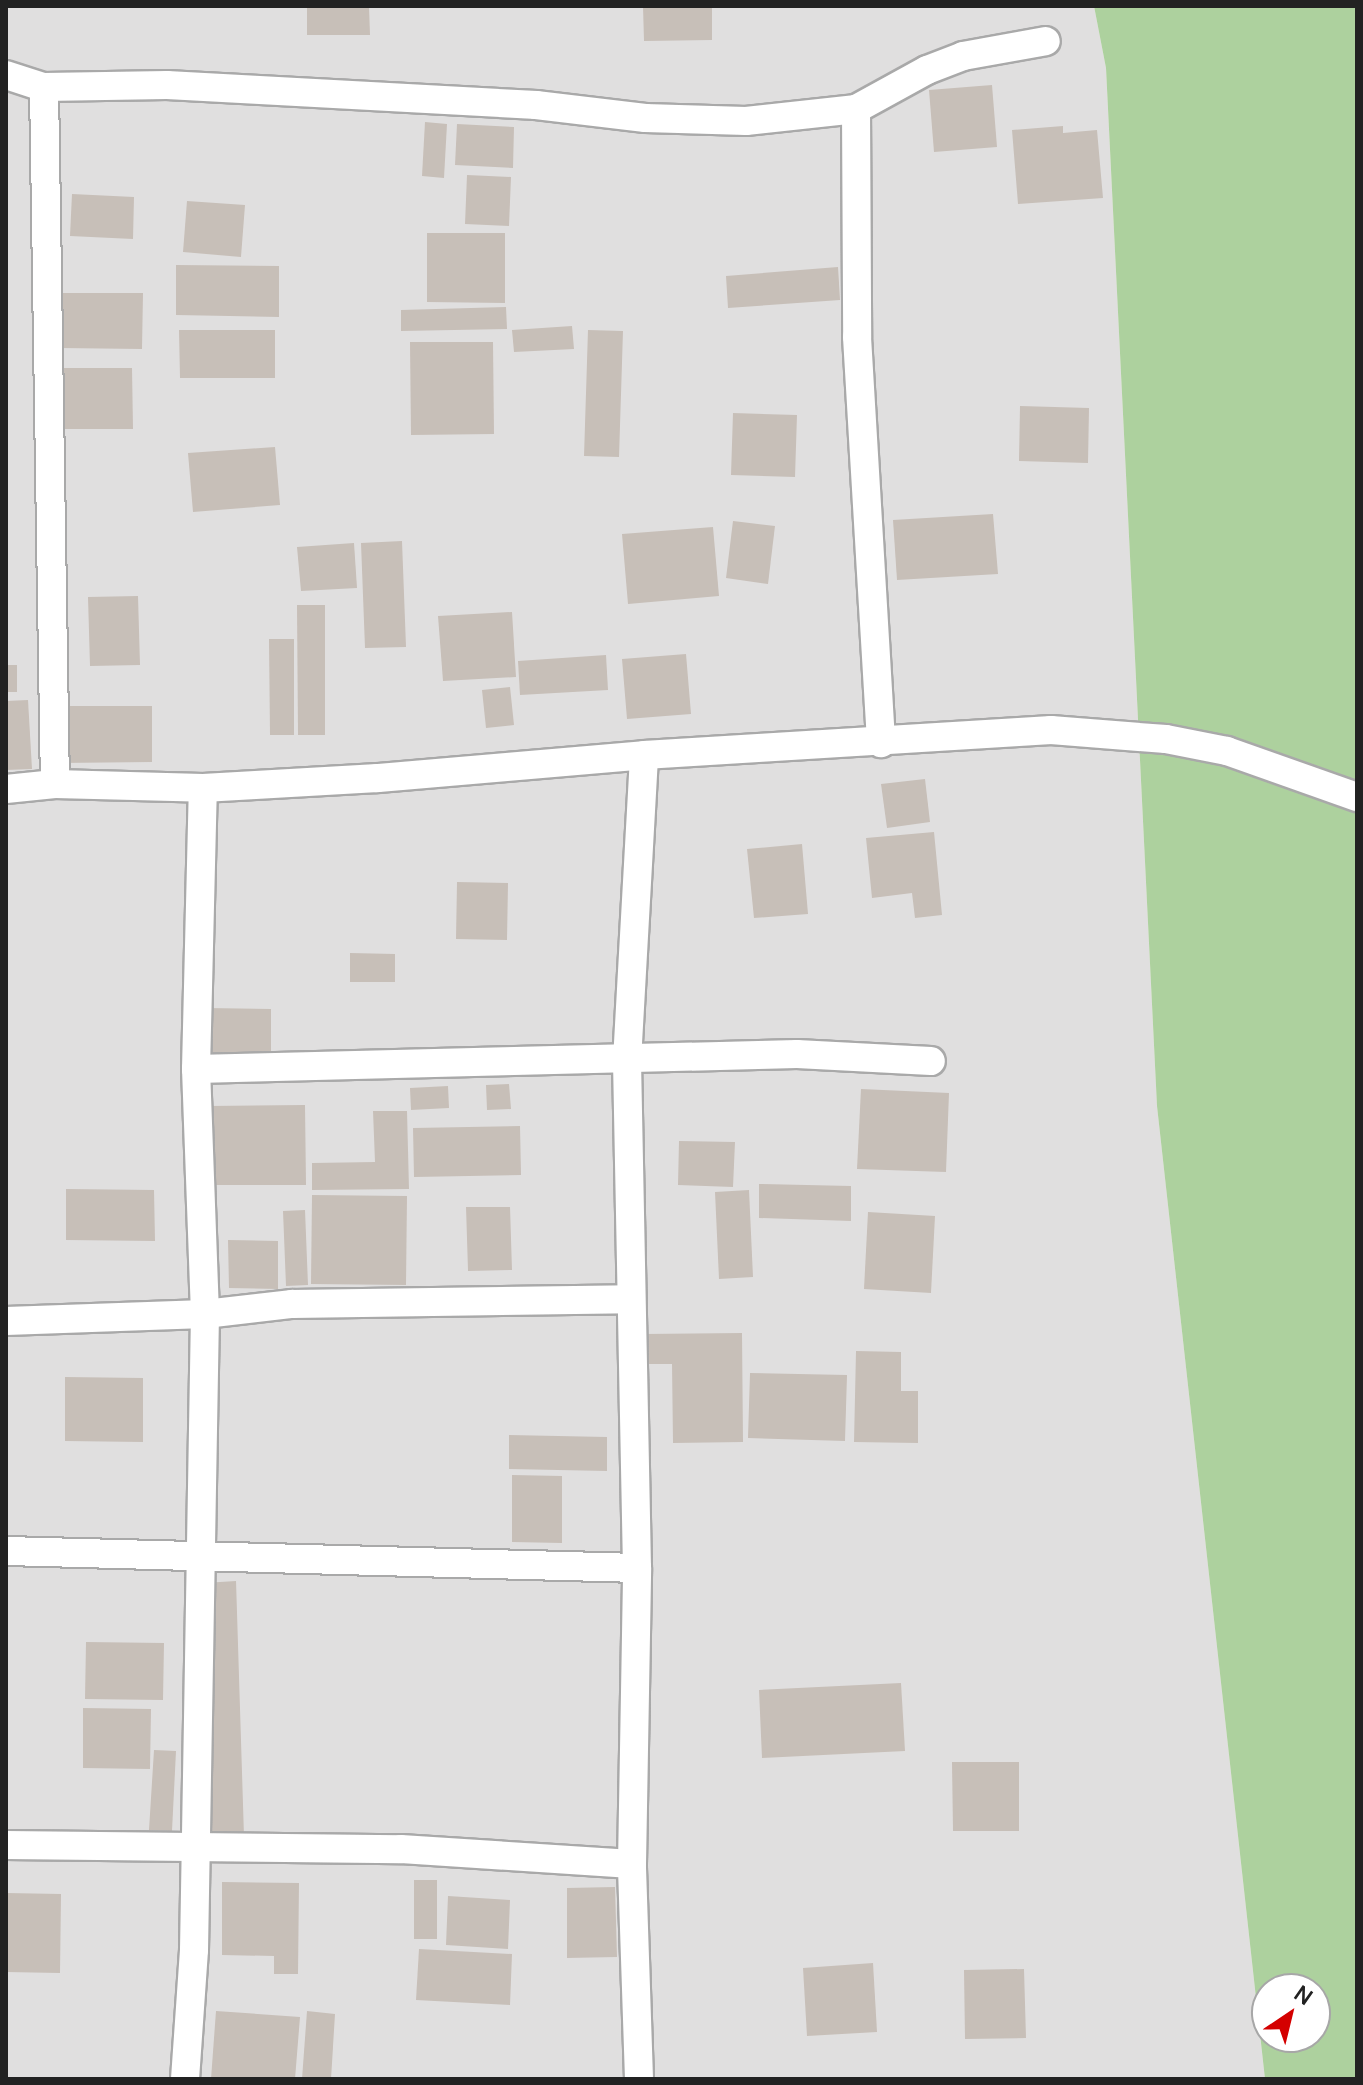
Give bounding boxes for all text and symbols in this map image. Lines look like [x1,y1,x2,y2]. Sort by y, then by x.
north arrow [1251,1973,1331,2053]
text: N [1289,1978,1319,2012]

